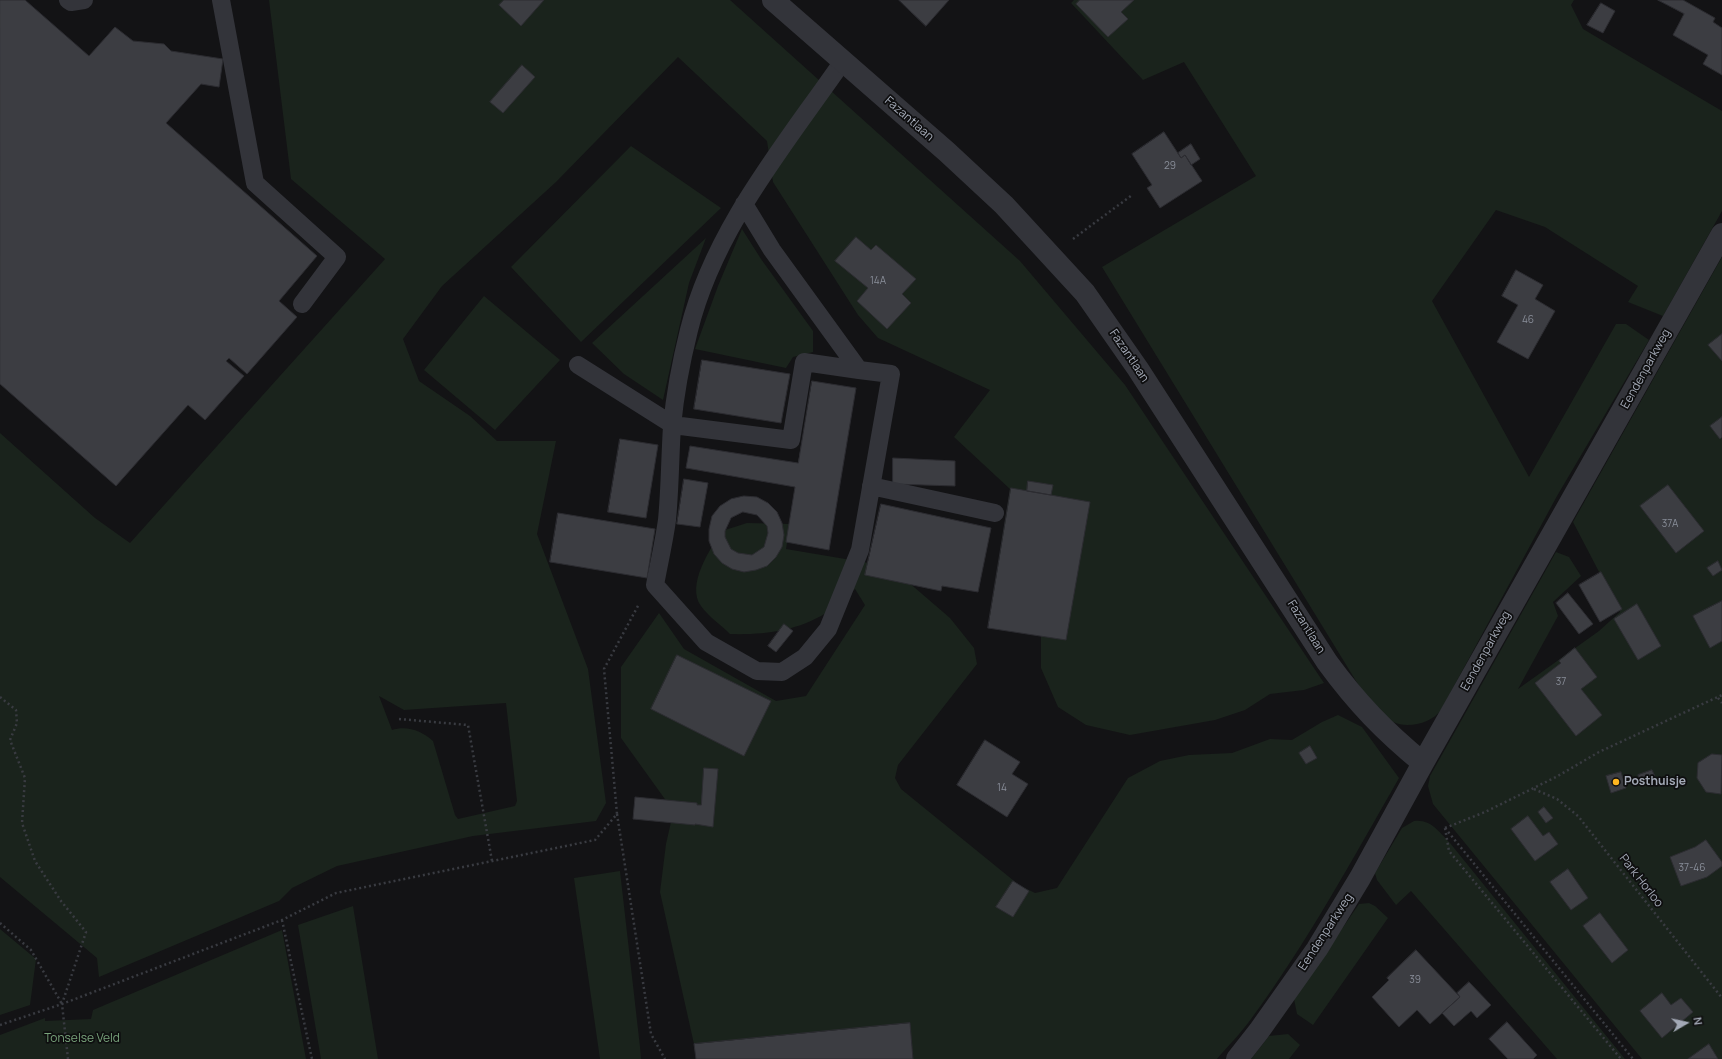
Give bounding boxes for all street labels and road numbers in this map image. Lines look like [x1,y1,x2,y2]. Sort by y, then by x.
street label: Fazantlaan [882,94,936,144]
street label: Fazantlaan [1106,327,1152,385]
street label: Eendenparkweg [1618,327,1674,411]
street label: Fazantlaan [1284,598,1328,656]
street label: Eendenparkweg [1458,609,1514,693]
street label: Park Horloo [1616,852,1666,910]
street label: Eendenparkweg [1296,891,1356,973]

